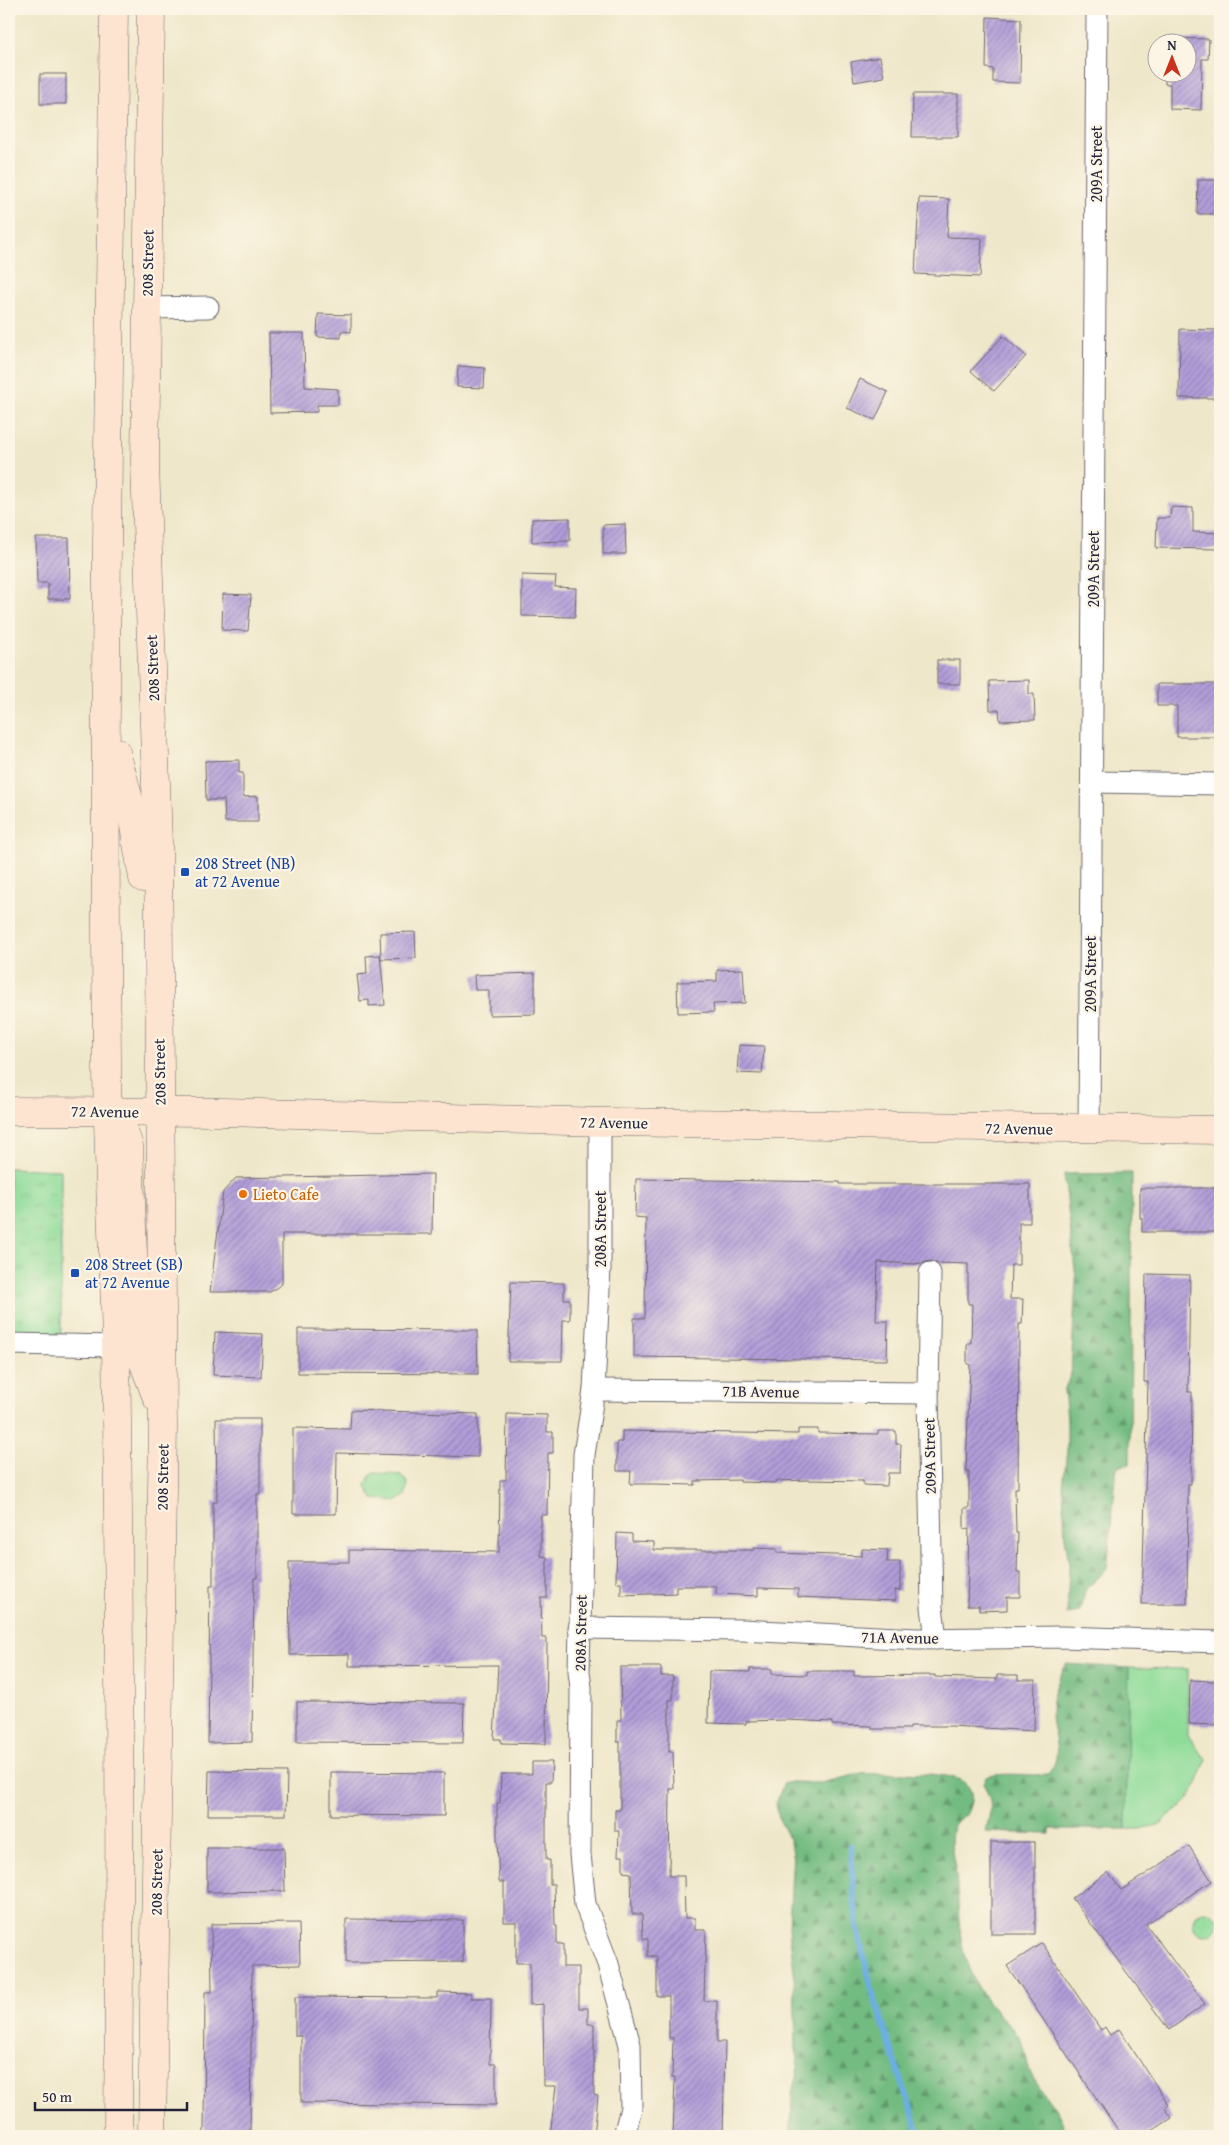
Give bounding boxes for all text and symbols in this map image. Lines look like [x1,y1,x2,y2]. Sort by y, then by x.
north arrow [1146,32,1196,82]
text: N [1167,35,1177,55]
street label: 209A Street [1084,125,1108,202]
street label: 208 Street [134,229,160,297]
street label: 209A Street [1081,530,1105,607]
street label: 208 Street [139,634,165,702]
place label: 208 Street (NB) at 72 Avenue [195,851,295,893]
marker: 208 Street (NB) at 72 Avenue [179,866,191,878]
street label: 209A Street [1078,935,1102,1012]
street label: 208 Street [146,1038,172,1106]
street label: 72 Avenue [71,1098,139,1124]
street label: 72 Avenue [580,1109,648,1135]
street label: 72 Avenue [985,1115,1053,1141]
place label: Lieto Cafe [253,1182,319,1206]
marker: Lieto Cafe [237,1188,249,1200]
street label: 208A Street [588,1190,612,1267]
place label: 208 Street (SB) at 72 Avenue [85,1252,183,1294]
marker: 208 Street (SB) at 72 Avenue [69,1267,81,1279]
street label: 71B Avenue [722,1378,800,1404]
street label: 209A Street [916,1417,942,1495]
street label: 208 Street [149,1443,175,1511]
street label: 208A Street [567,1594,593,1672]
street label: 71A Avenue [861,1624,939,1650]
street label: 208 Street [143,1848,169,1916]
scale bar [35,2080,188,2112]
text: 50 m [42,2086,73,2107]

